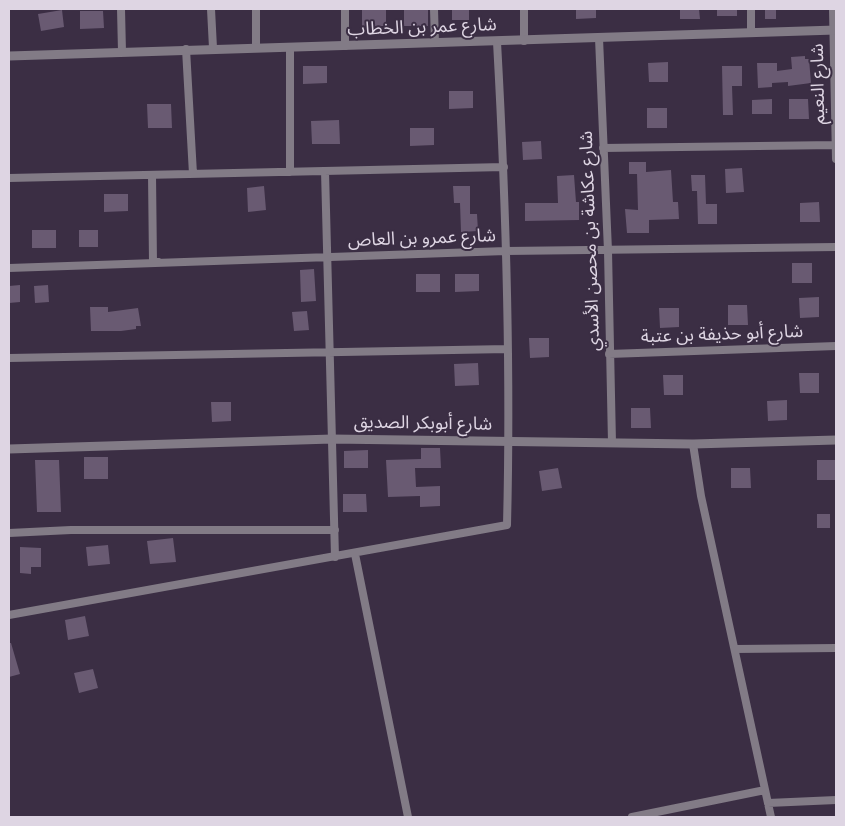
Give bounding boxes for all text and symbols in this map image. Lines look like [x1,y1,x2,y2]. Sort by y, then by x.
street label: شارع عمر بن الخطاب [347,15,497,41]
street label: شارع النعيم [807,43,831,125]
street label: شارع عكاشة بن محصن الأسدي [576,130,606,352]
street label: شارع عمرو بن العاص [348,226,496,252]
street label: شارع أبو حذيفة بن عتبة [640,321,804,349]
street label: شارع أبوبكر الصديق [354,412,492,436]

